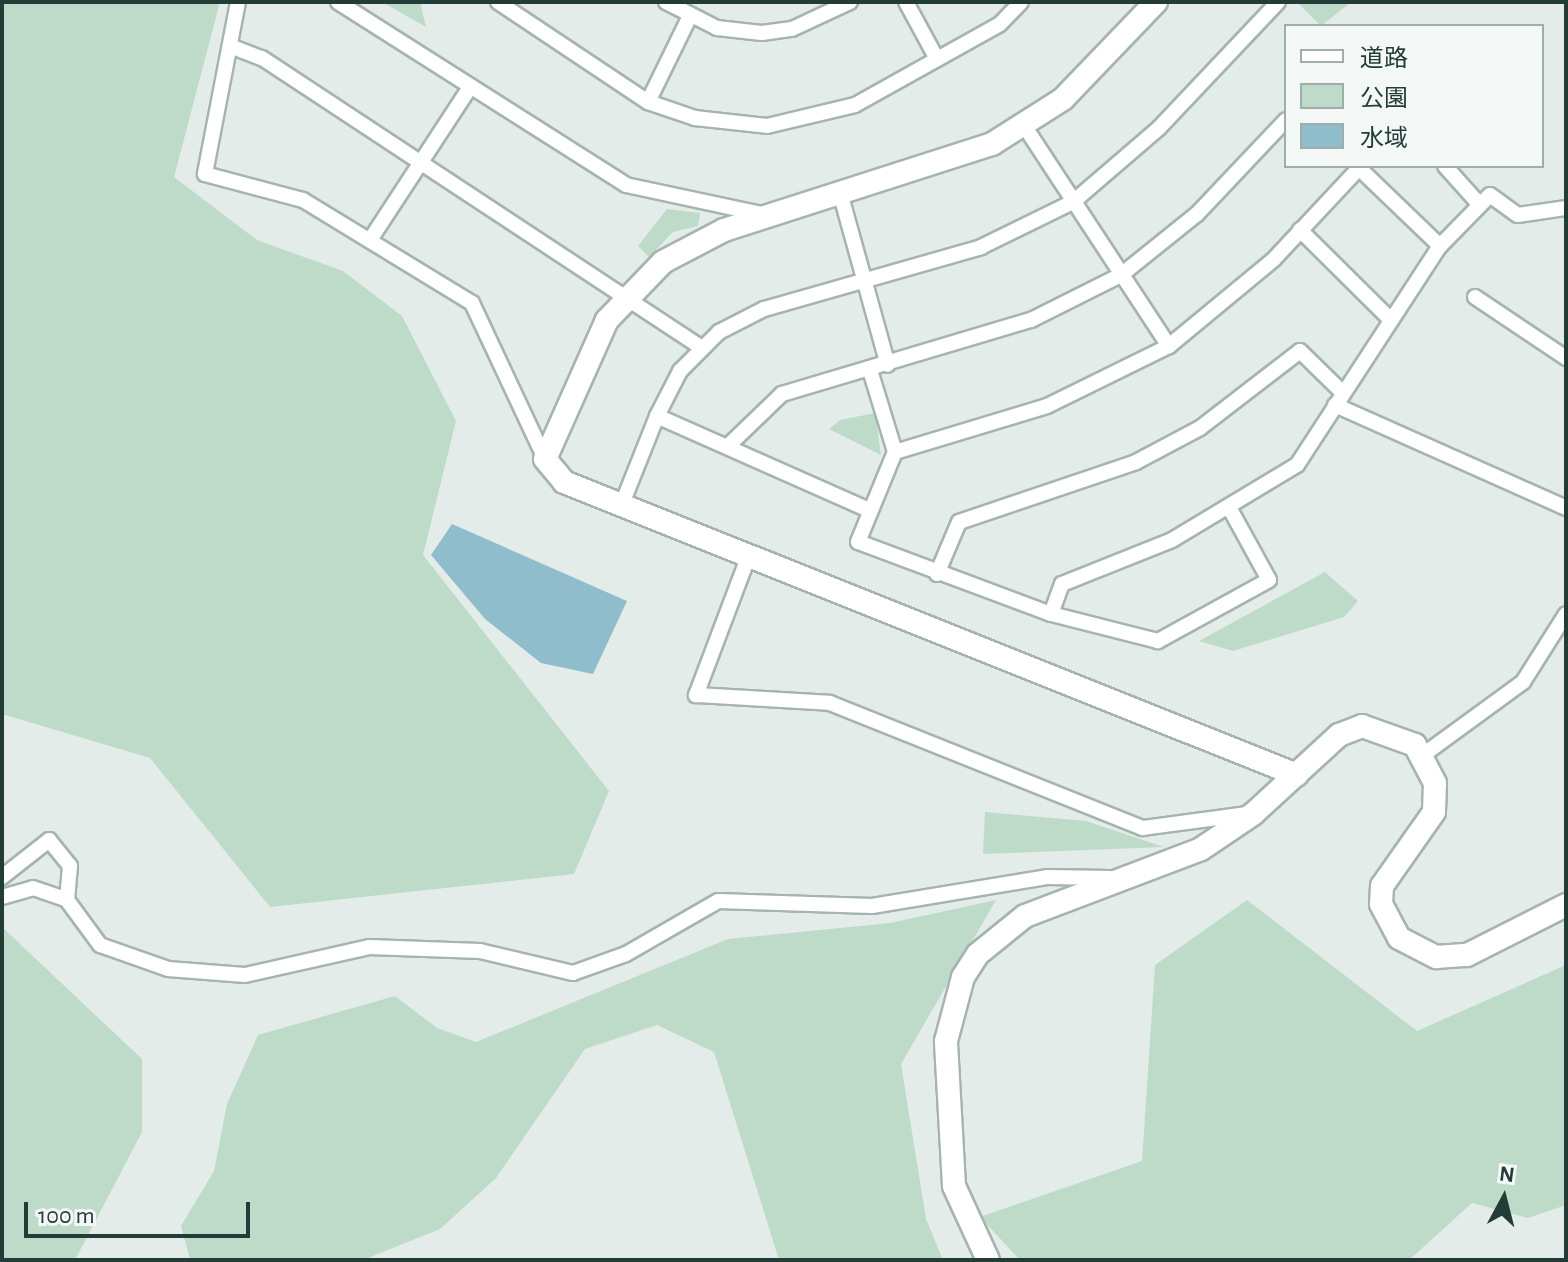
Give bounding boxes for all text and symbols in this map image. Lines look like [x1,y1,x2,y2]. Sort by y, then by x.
legend [1284,24,1544,168]
text: 道路 [1360,47,1408,71]
text: 公園 [1360,87,1408,111]
text: 水域 [1360,127,1408,151]
north arrow [1464,1158,1544,1238]
text: N [1498,1162,1516,1186]
scale bar [28,1186,254,1236]
text: 100 m [38,1204,95,1228]

